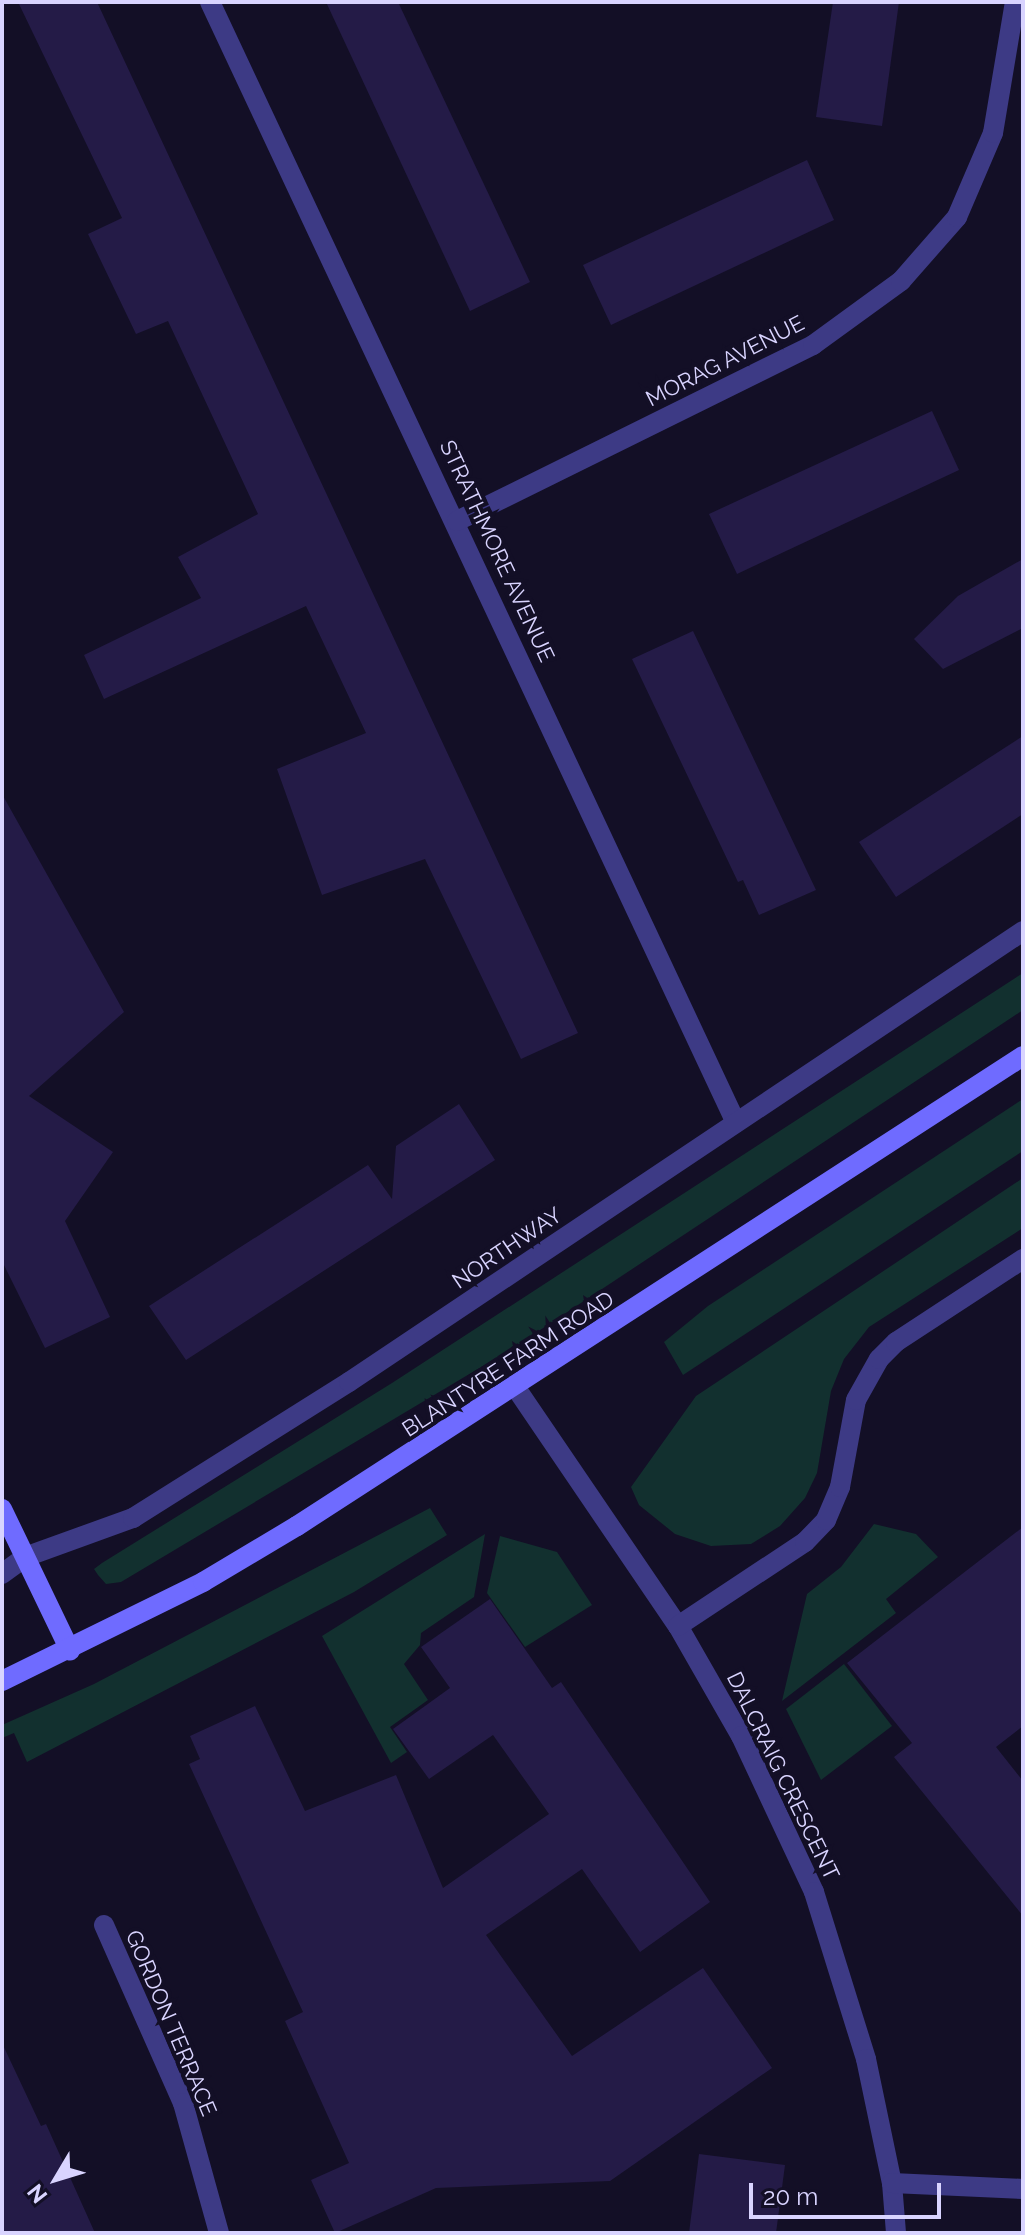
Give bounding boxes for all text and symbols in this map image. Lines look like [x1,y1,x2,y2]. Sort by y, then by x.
street label: MORAG AVENUE [641,310,809,412]
street label: STRATHMORE AVENUE [434,436,560,666]
street label: NORTHWAY [447,1202,567,1294]
street label: BLANTYRE FARM ROAD [397,1286,619,1442]
street label: DALCRAIG CRESCENT [721,1668,845,1884]
street label: GORDON TERRACE [120,1926,222,2120]
north arrow [16,2139,96,2219]
scale bar [753,2167,945,2217]
text: N [22,2179,53,2208]
text: 20 m [763,2182,818,2211]

